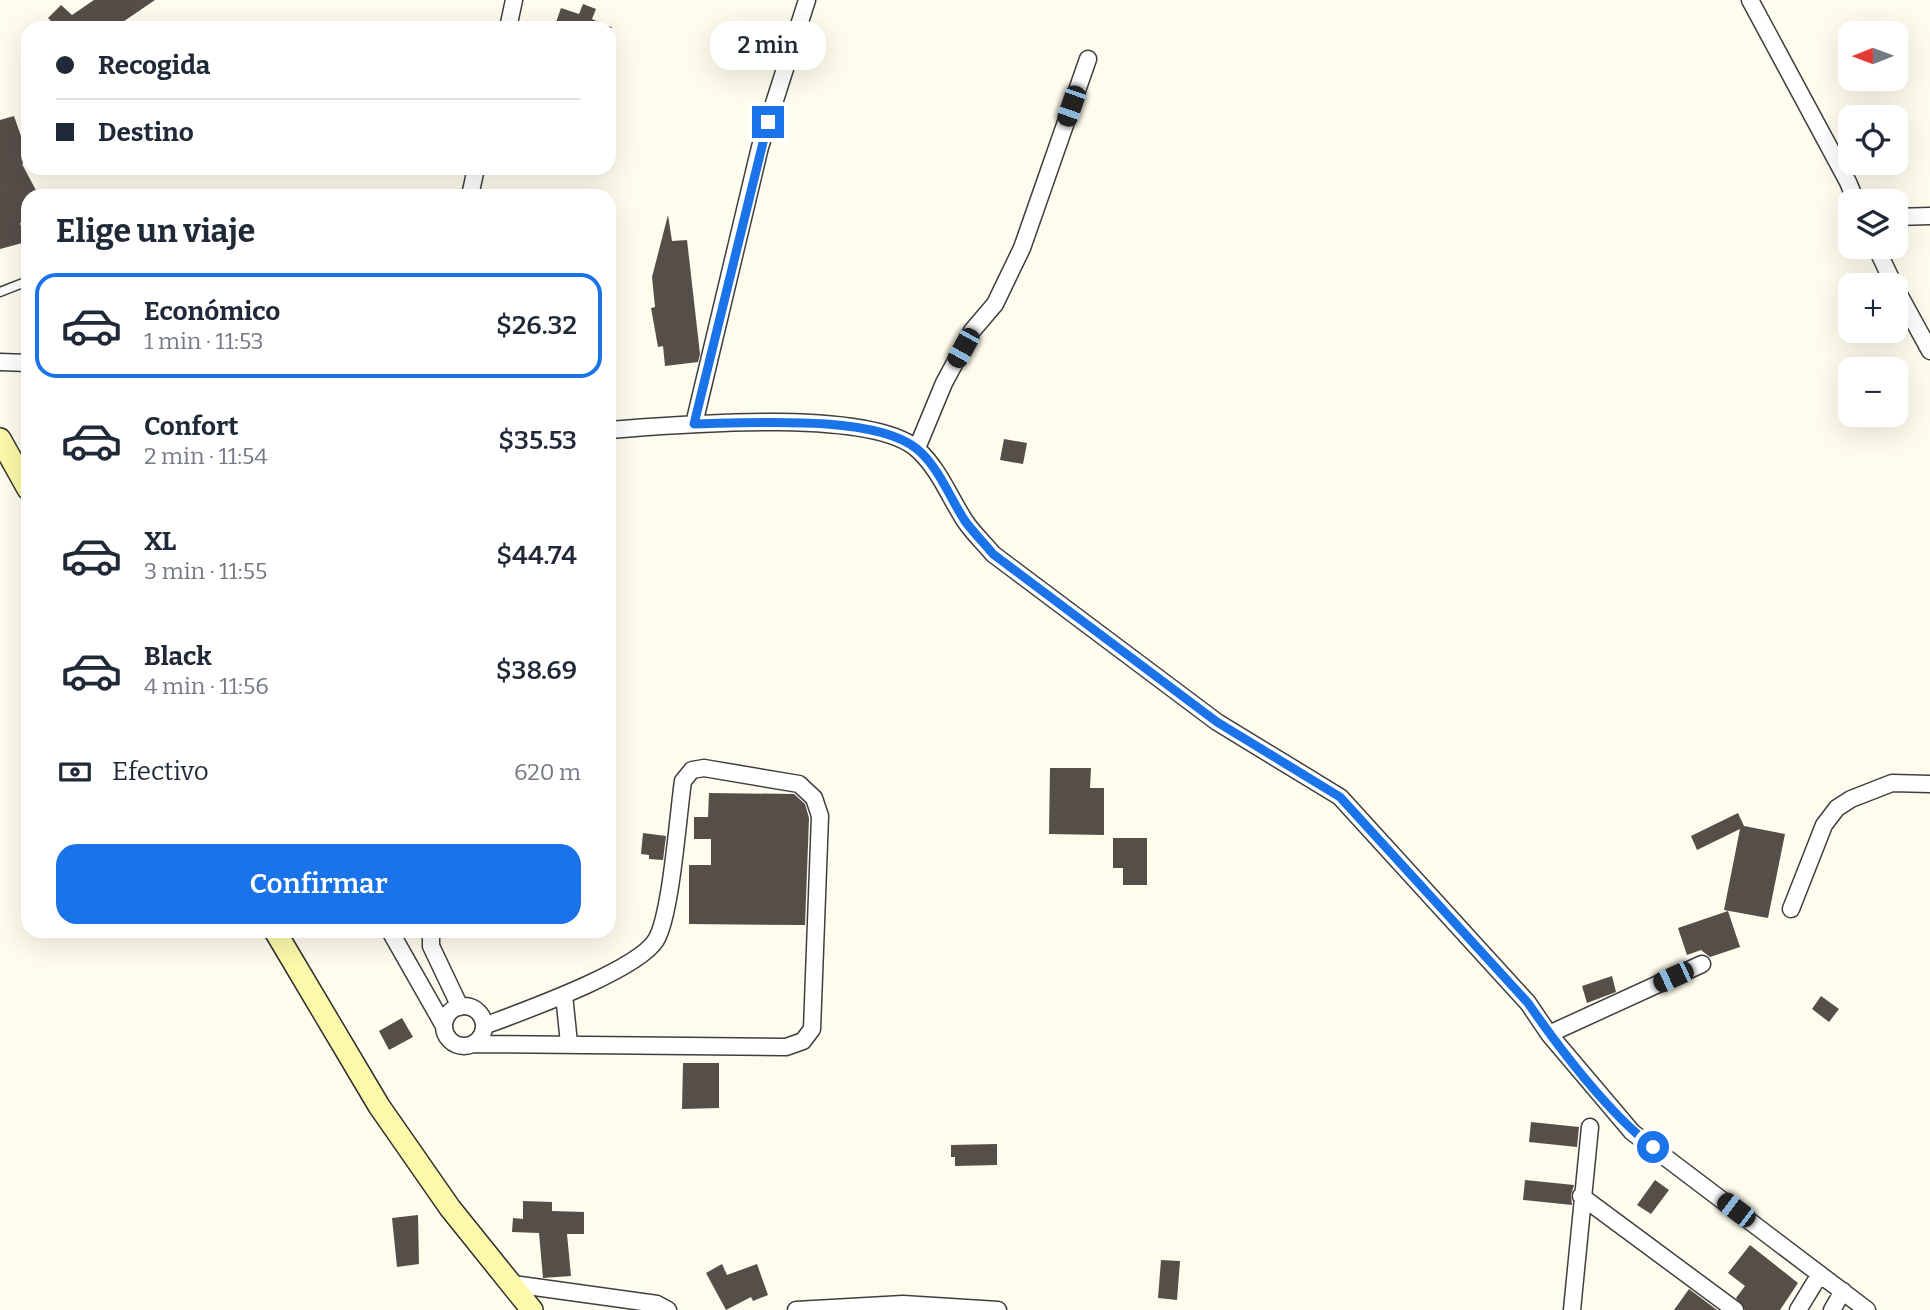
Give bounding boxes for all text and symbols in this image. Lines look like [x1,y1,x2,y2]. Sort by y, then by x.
callout: 2 min [710,20,826,69]
north arrow [1838,21,1908,91]
map controls [1838,21,1908,427]
text: 2 min [738,31,798,59]
text: Recogida [98,50,210,81]
car [1055,83,1088,129]
button: locate [1838,105,1908,175]
route end [752,106,784,138]
text: Destino [98,117,194,148]
button: layers [1838,189,1908,259]
text: Elige un viaje [56,212,255,250]
button: + [1838,273,1908,343]
icon: car [60,294,123,357]
text: Económico [144,296,280,327]
text: $26.32 [496,310,577,341]
car [944,325,983,371]
text: 1 min · 11:53 [144,327,264,355]
button: − [1838,357,1908,427]
icon: car [60,409,123,472]
text: Confort [144,411,239,442]
text: $35.53 [498,425,577,456]
text: 2 min · 11:54 [144,442,268,470]
icon: car [60,524,123,587]
text: XL [144,526,176,557]
text: $44.74 [496,540,577,571]
text: 3 min · 11:55 [144,557,267,585]
icon: car [60,639,123,702]
text: Black [144,641,212,672]
text: $38.69 [496,655,577,686]
text: 4 min · 11:56 [144,672,269,700]
icon: cash [56,753,94,791]
text: Efectivo [112,756,209,787]
text: 620 m [514,758,581,786]
button: Confirmar [56,844,581,924]
car [1650,959,1697,995]
route start [1637,1131,1669,1163]
car [1713,1189,1760,1231]

